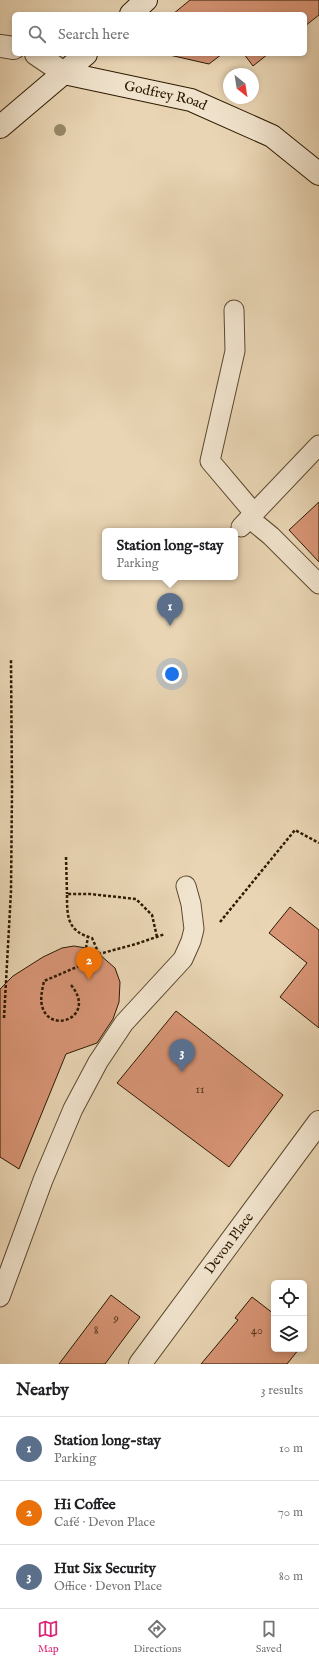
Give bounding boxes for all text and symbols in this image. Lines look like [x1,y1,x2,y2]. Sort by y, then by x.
search box [12,12,307,56]
icon: search [26,23,48,45]
text: Search here [58,25,129,44]
north arrow [223,68,259,104]
street label: Godfrey Road [123,77,210,115]
popup [102,528,238,580]
text: Station long-stay [117,536,224,555]
text: Parking [117,555,159,572]
pin: 1 [157,593,183,626]
your location [162,664,182,684]
pin: 2 [76,947,102,980]
pin: 3 [169,1039,195,1072]
house number: 11 [196,1082,204,1097]
street label: Devon Place [200,1209,258,1278]
map controls [271,1280,307,1352]
button: locate [271,1280,307,1316]
house number: 9 [112,1311,119,1326]
button: layers [271,1316,307,1352]
house number: 8 [94,1323,99,1338]
house number: 40 [251,1323,263,1338]
text: Nearby [16,1380,69,1401]
text: 3 results [261,1382,303,1399]
text: Station long-stay [54,1431,161,1450]
text: 1 [27,1440,31,1457]
text: 10 m [279,1440,303,1457]
text: Parking [54,1450,96,1467]
text: Hi Coffee [54,1495,116,1514]
text: 2 [26,1504,32,1521]
text: 70 m [278,1504,303,1521]
text: Café · Devon Place [54,1514,155,1531]
text: Hut Six Security [54,1559,156,1578]
text: 3 [27,1568,31,1585]
text: 80 m [279,1568,303,1585]
text: Office · Devon Place [54,1578,162,1595]
tab: Map [37,1618,59,1656]
tab: Directions [134,1618,181,1656]
tab: Saved [256,1618,282,1656]

